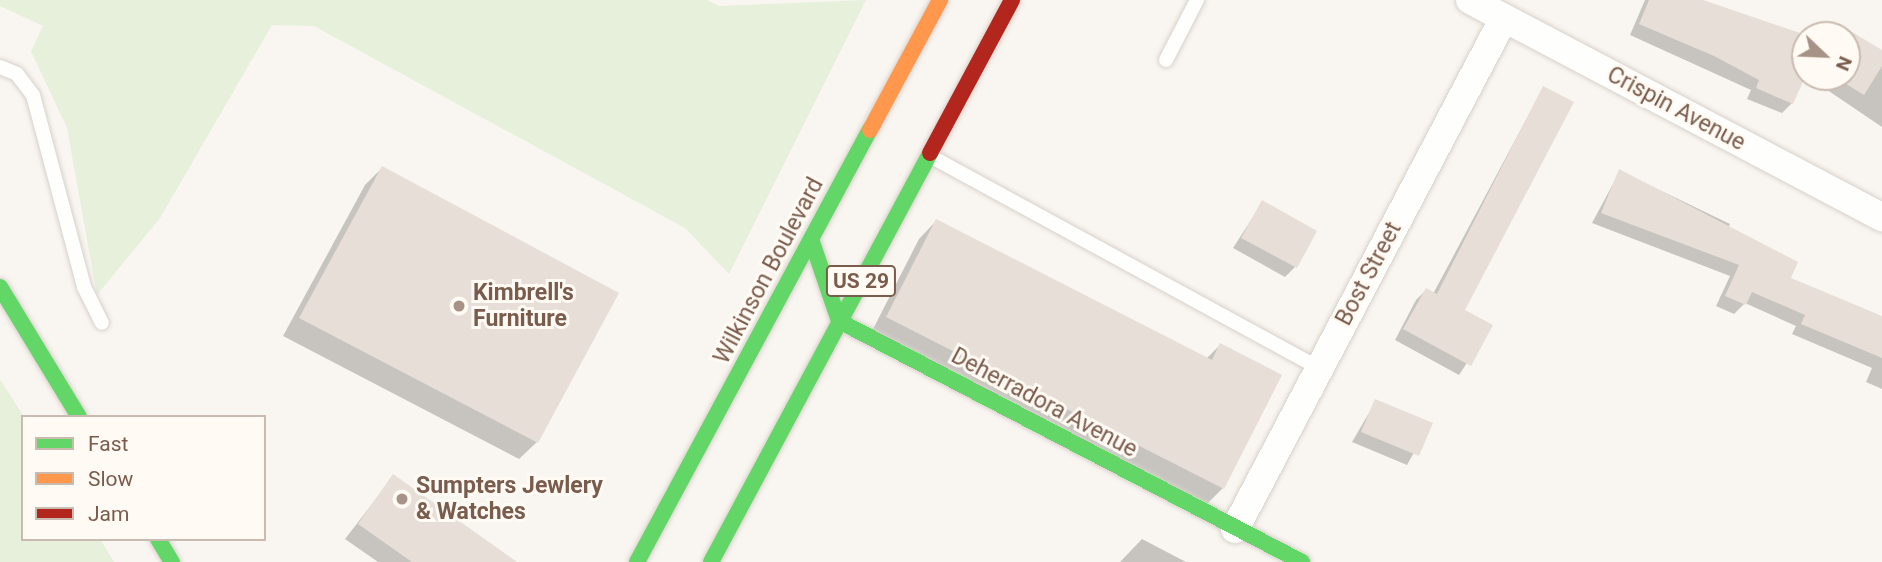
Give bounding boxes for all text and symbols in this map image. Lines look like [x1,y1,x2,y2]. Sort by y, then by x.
north arrow [1791,21,1861,91]
text: N [1831,53,1857,74]
street label: Crispin Avenue [1602,61,1750,157]
street label: Wilkinson Boulevard [708,173,830,369]
street label: Bost Street [1330,218,1408,330]
road number: US 29 [824,264,898,298]
place label: Kimbrell's Furniture [473,279,574,333]
marker: Kimbrell's Furniture [451,298,467,314]
street label: Deherradora Avenue [946,342,1142,464]
legend [21,415,266,541]
text: Fast [88,432,128,456]
text: Slow [88,467,133,491]
place label: Sumpters Jewlery & Watches [416,472,603,526]
marker: Sumpters Jewlery & Watches [394,491,410,507]
text: Jam [88,502,129,526]

